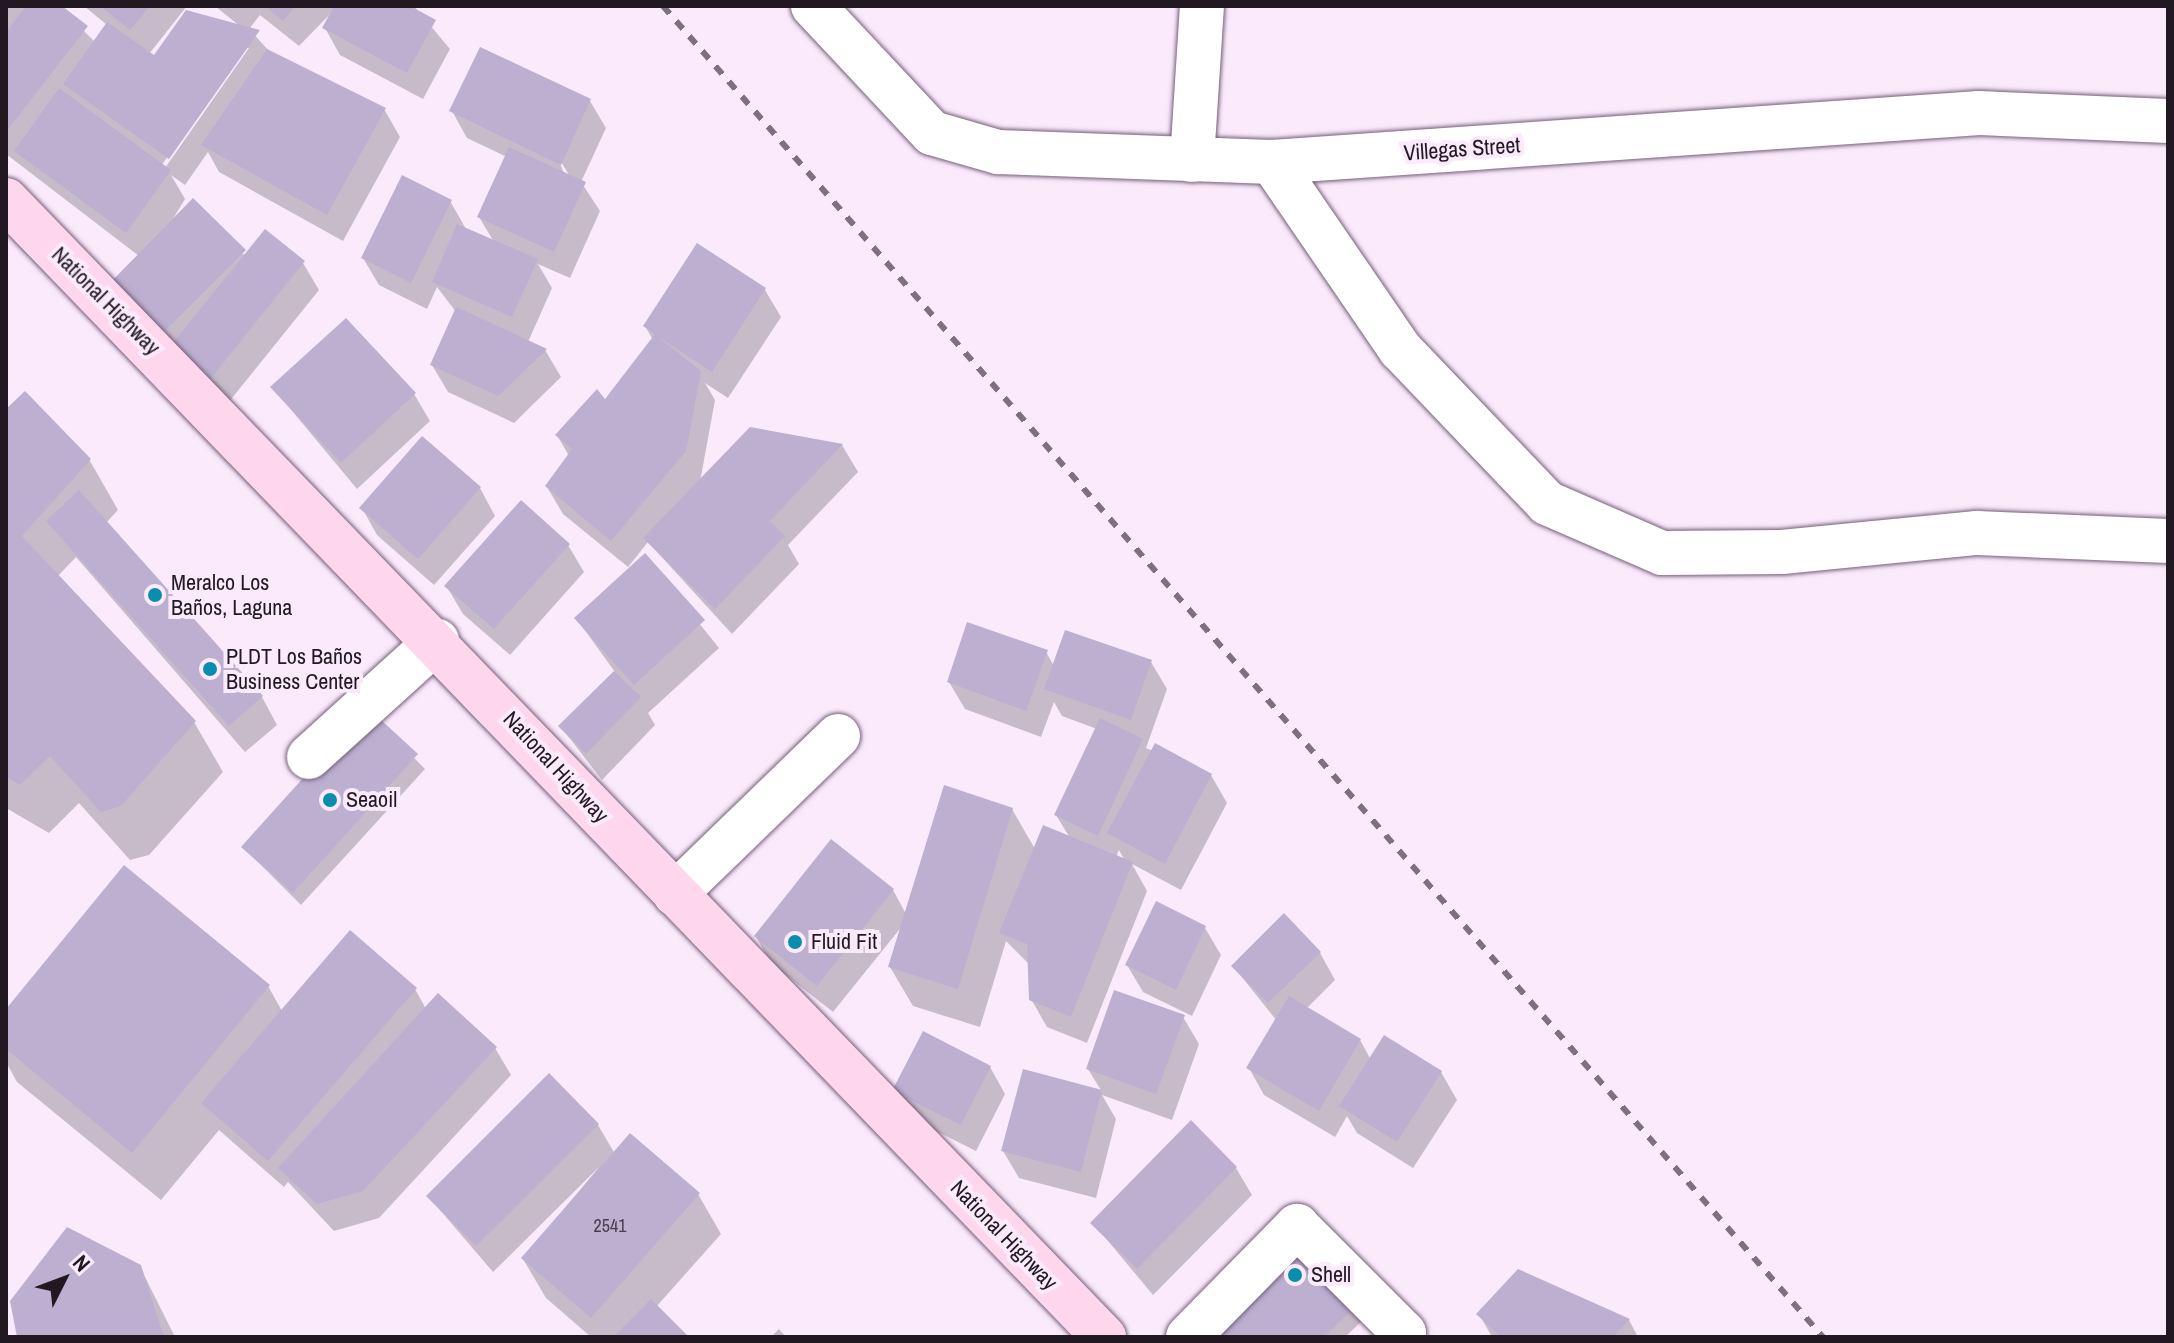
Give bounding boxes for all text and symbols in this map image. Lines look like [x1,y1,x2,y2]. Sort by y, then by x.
street label: Villegas Street [1403,132,1521,166]
street label: National Highway [46,241,166,361]
place label: Meralco Los Baños, Laguna [171,569,292,620]
marker: Meralco Los Baños, Laguna [146,586,164,604]
place label: PLDT Los Baños Business Center [226,643,362,694]
marker: PLDT Los Baños Business Center [201,660,219,678]
street label: National Highway [498,706,614,828]
place label: Seaoil [346,787,397,813]
marker: Seaoil [321,791,339,809]
place label: Fluid Fit [811,929,877,955]
marker: Fluid Fit [786,933,804,951]
street label: National Highway [945,1175,1063,1295]
house number: 2541 [594,1215,626,1237]
north arrow [24,1239,104,1319]
text: N [66,1248,97,1278]
place label: Shell [1311,1262,1351,1288]
marker: Shell [1286,1266,1304,1284]

